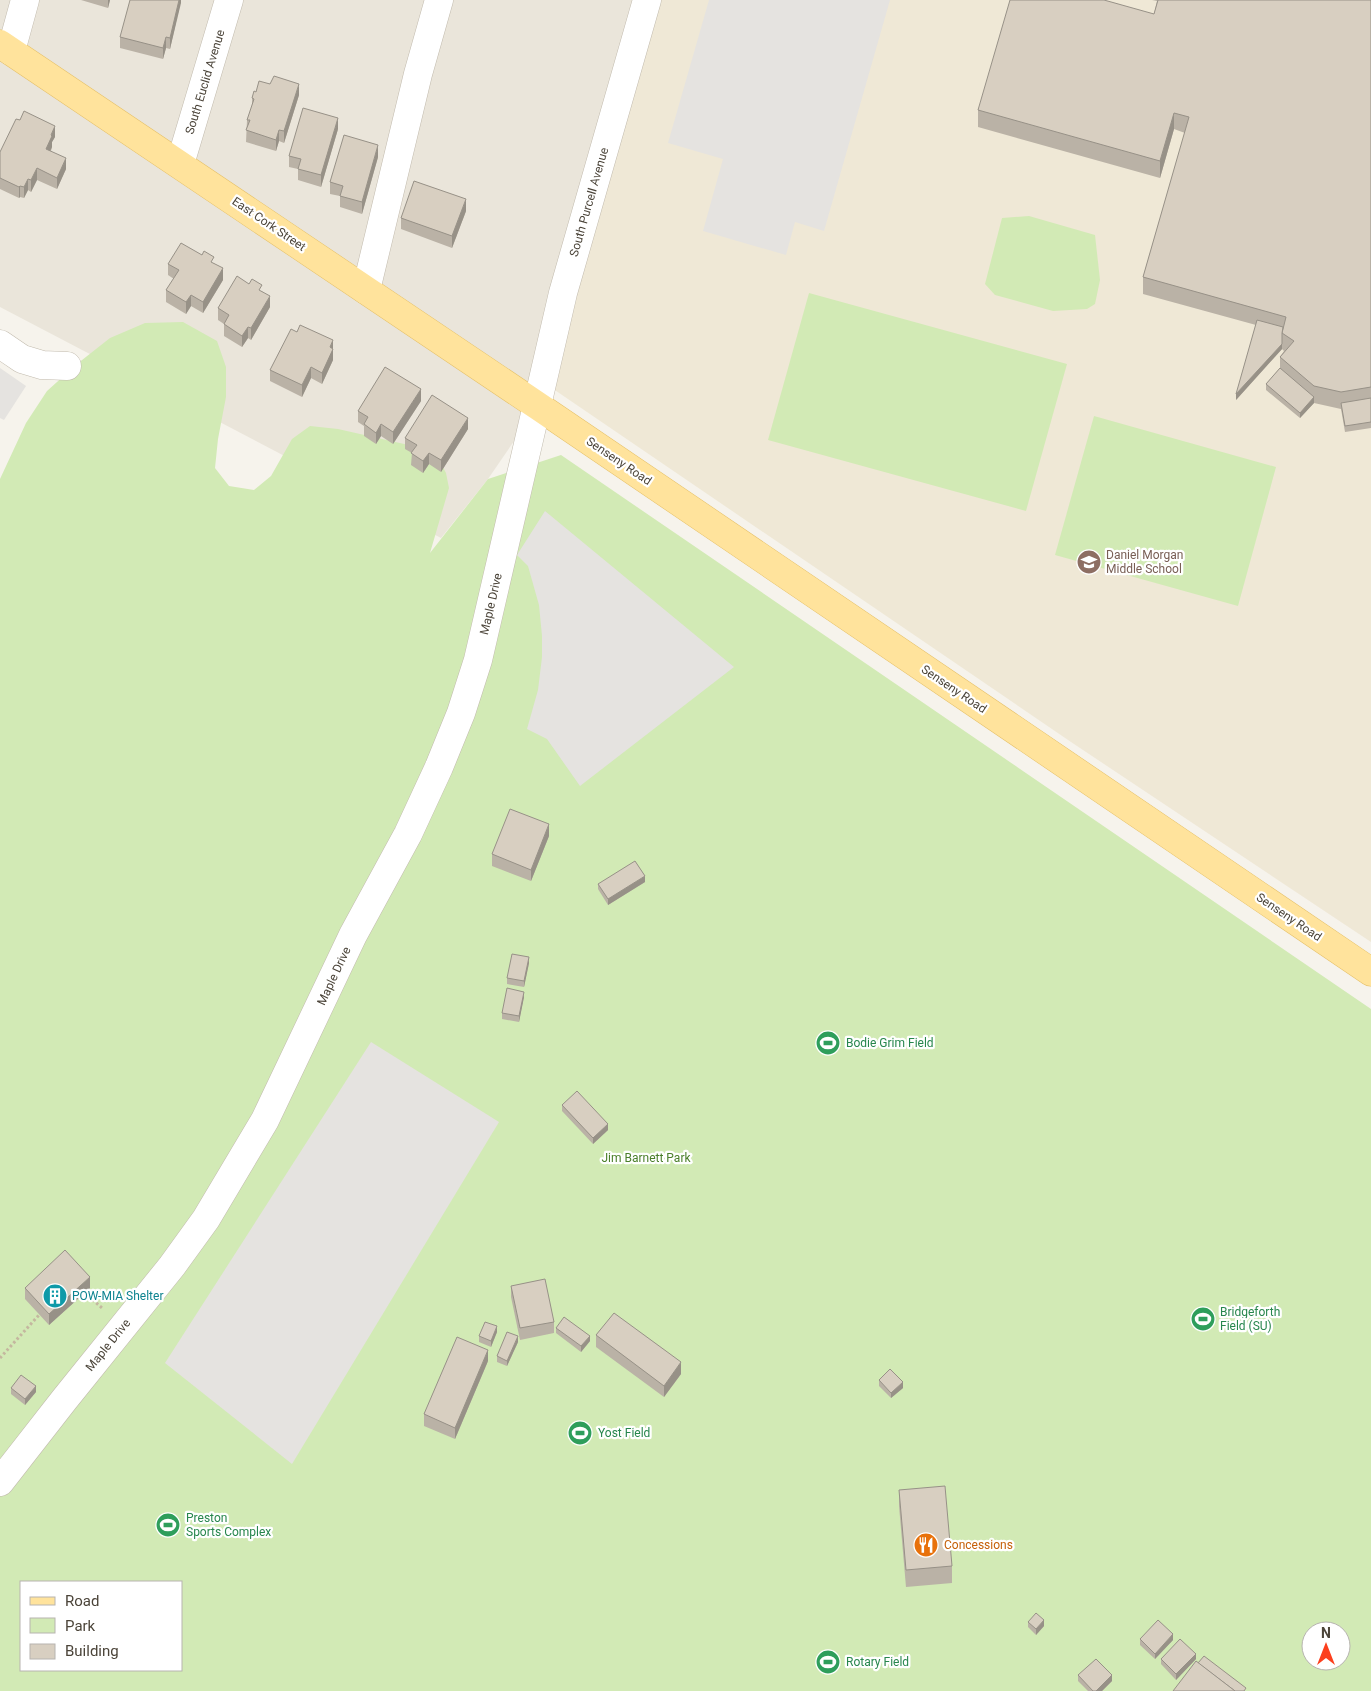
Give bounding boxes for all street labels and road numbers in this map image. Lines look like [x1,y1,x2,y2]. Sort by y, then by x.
street label: South Euclid Avenue [182,28,228,136]
street label: South Purcell Avenue [567,146,611,258]
street label: East Cork Street [229,194,309,254]
street label: Senseny Road [584,434,654,488]
street label: Maple Drive [477,572,505,636]
street label: Senseny Road [919,662,989,716]
street label: Senseny Road [1254,890,1324,944]
street label: Maple Drive [314,945,354,1007]
street label: Maple Drive [83,1316,133,1374]

